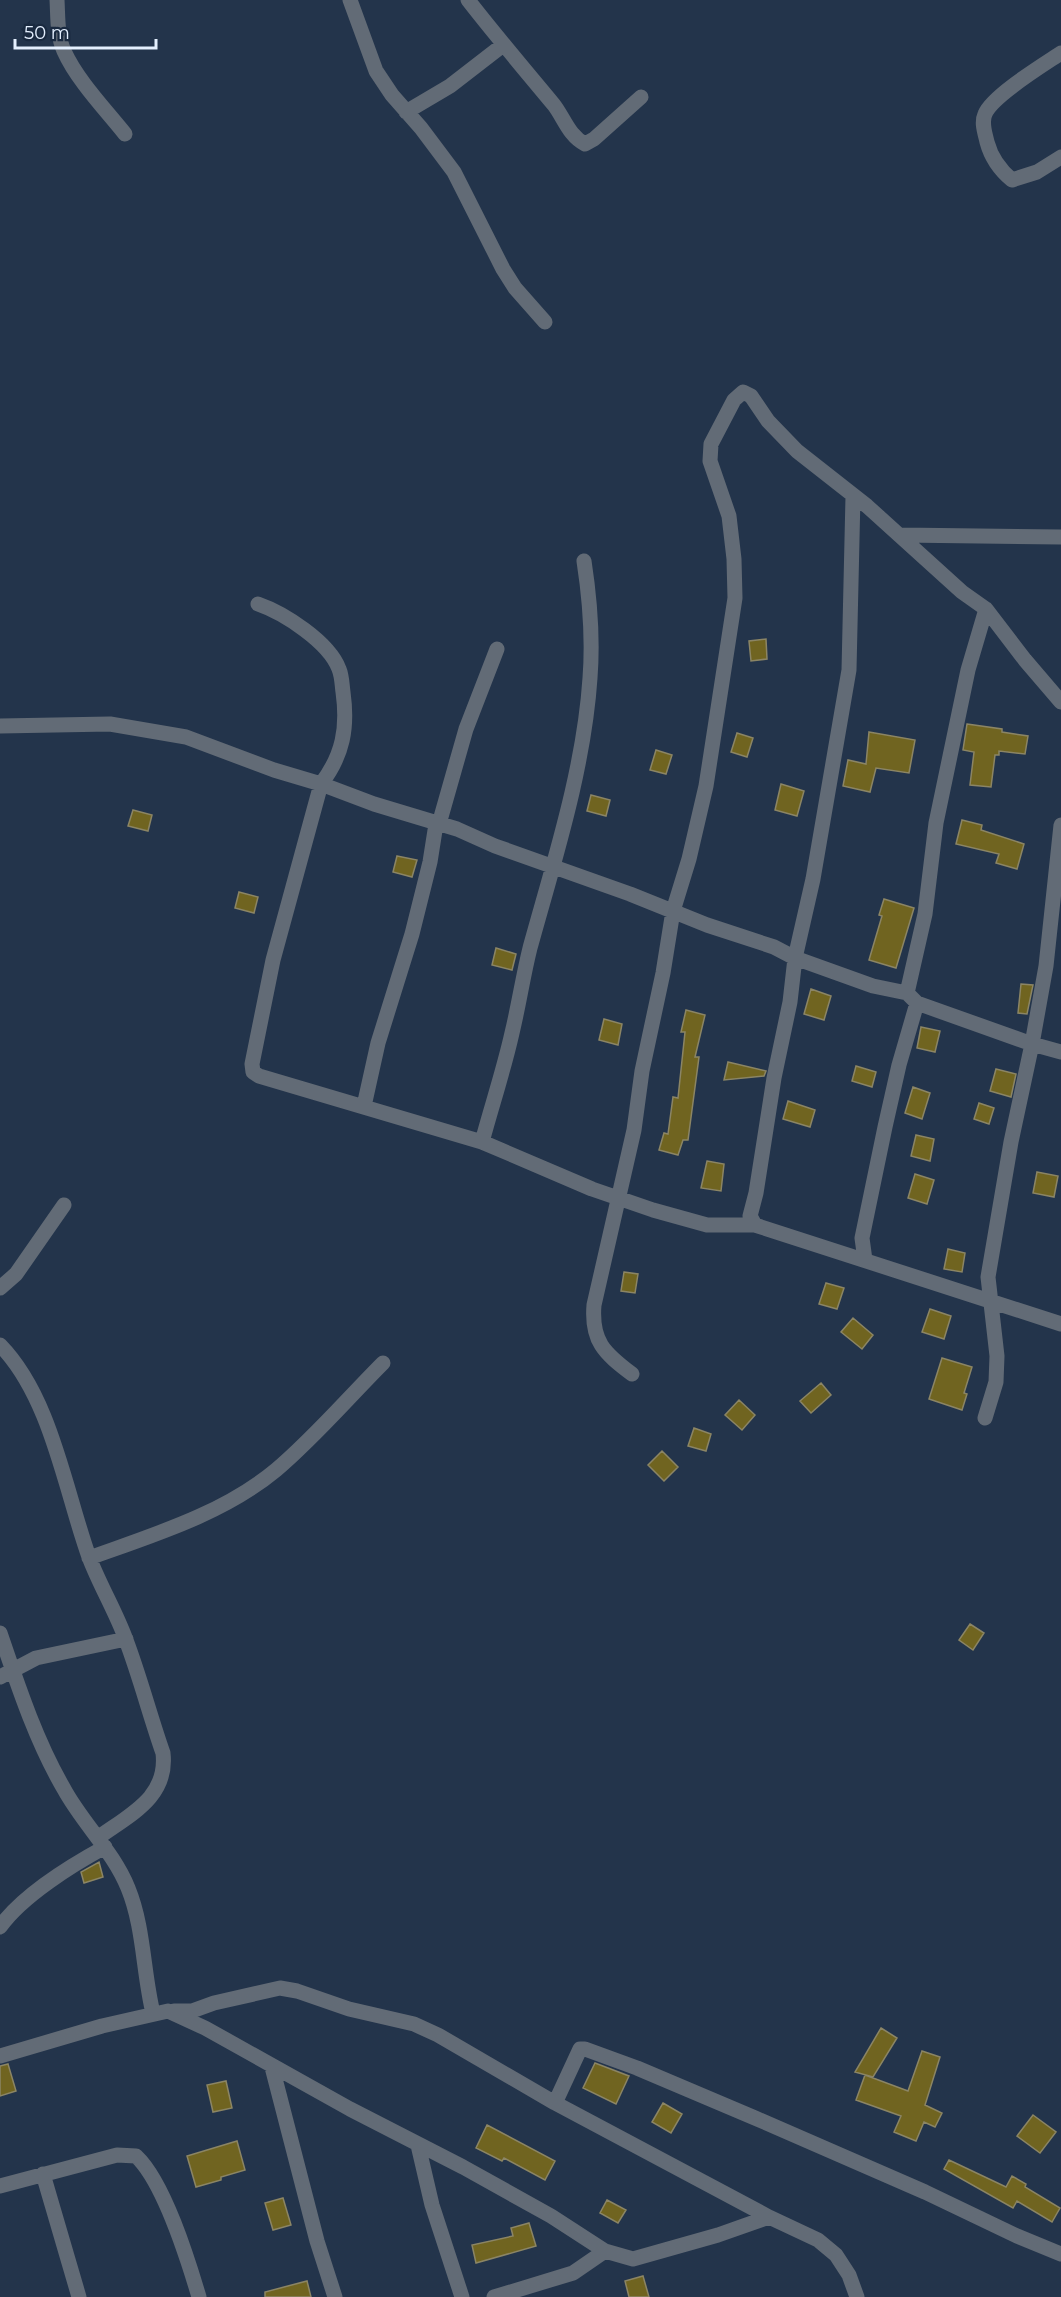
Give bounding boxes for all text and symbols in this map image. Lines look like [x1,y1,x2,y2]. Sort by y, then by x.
scale bar [15,12,156,50]
text: 50 m [24,22,70,44]

